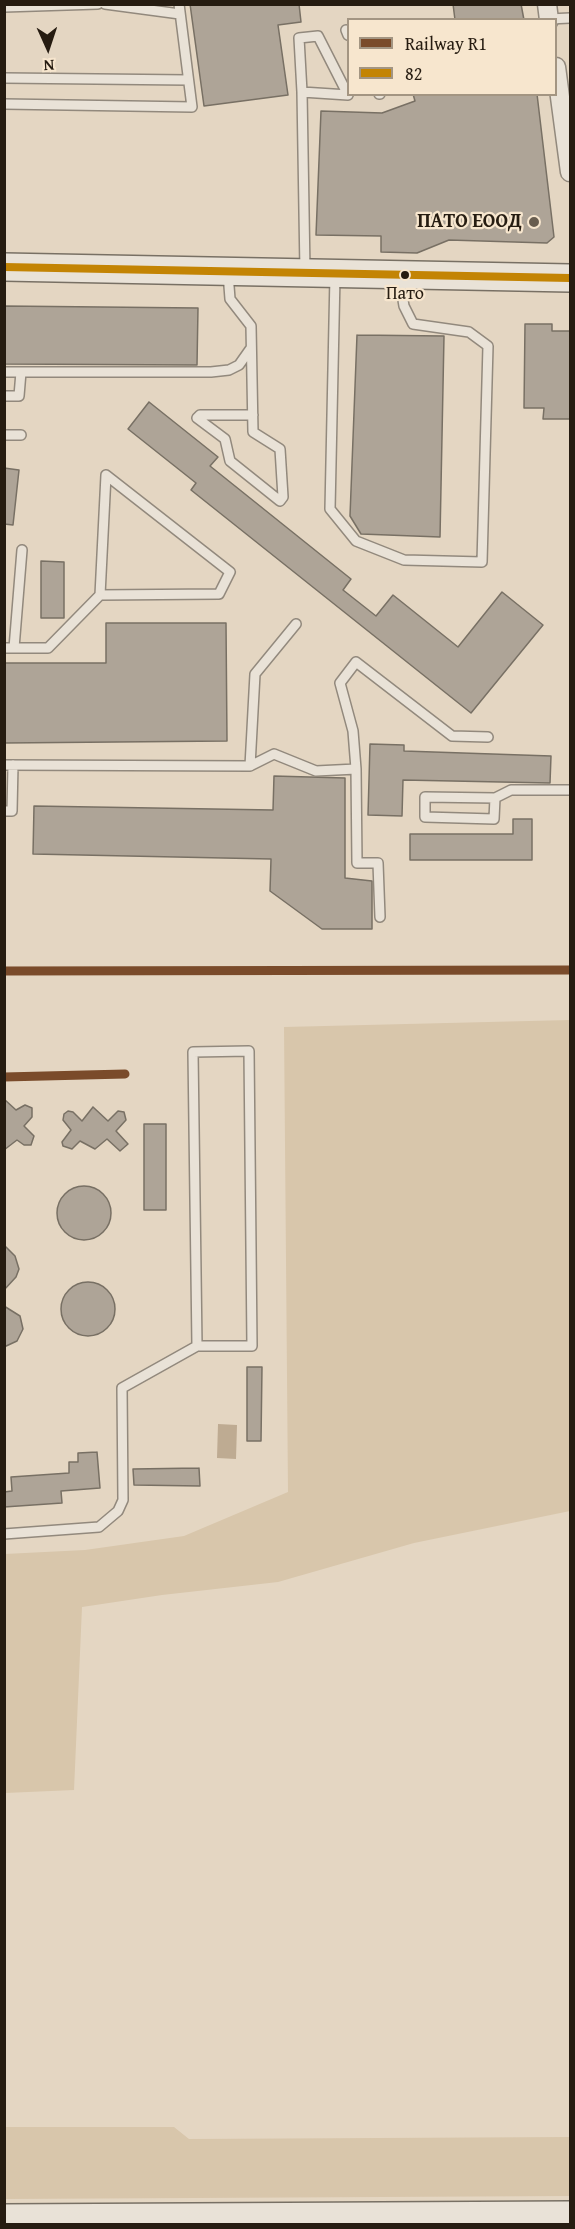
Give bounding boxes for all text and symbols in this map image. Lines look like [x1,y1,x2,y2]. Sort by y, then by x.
north arrow [18,18,78,78]
legend [347,18,557,96]
text: Railway R1 [405,30,487,57]
text: N [43,54,55,78]
text: 82 [405,60,422,87]
place label: ПАТО ЕООД [417,210,522,234]
marker: ПАТО ЕООД [527,215,541,229]
marker: Пато [399,269,411,281]
place label: Пато [386,283,424,305]

